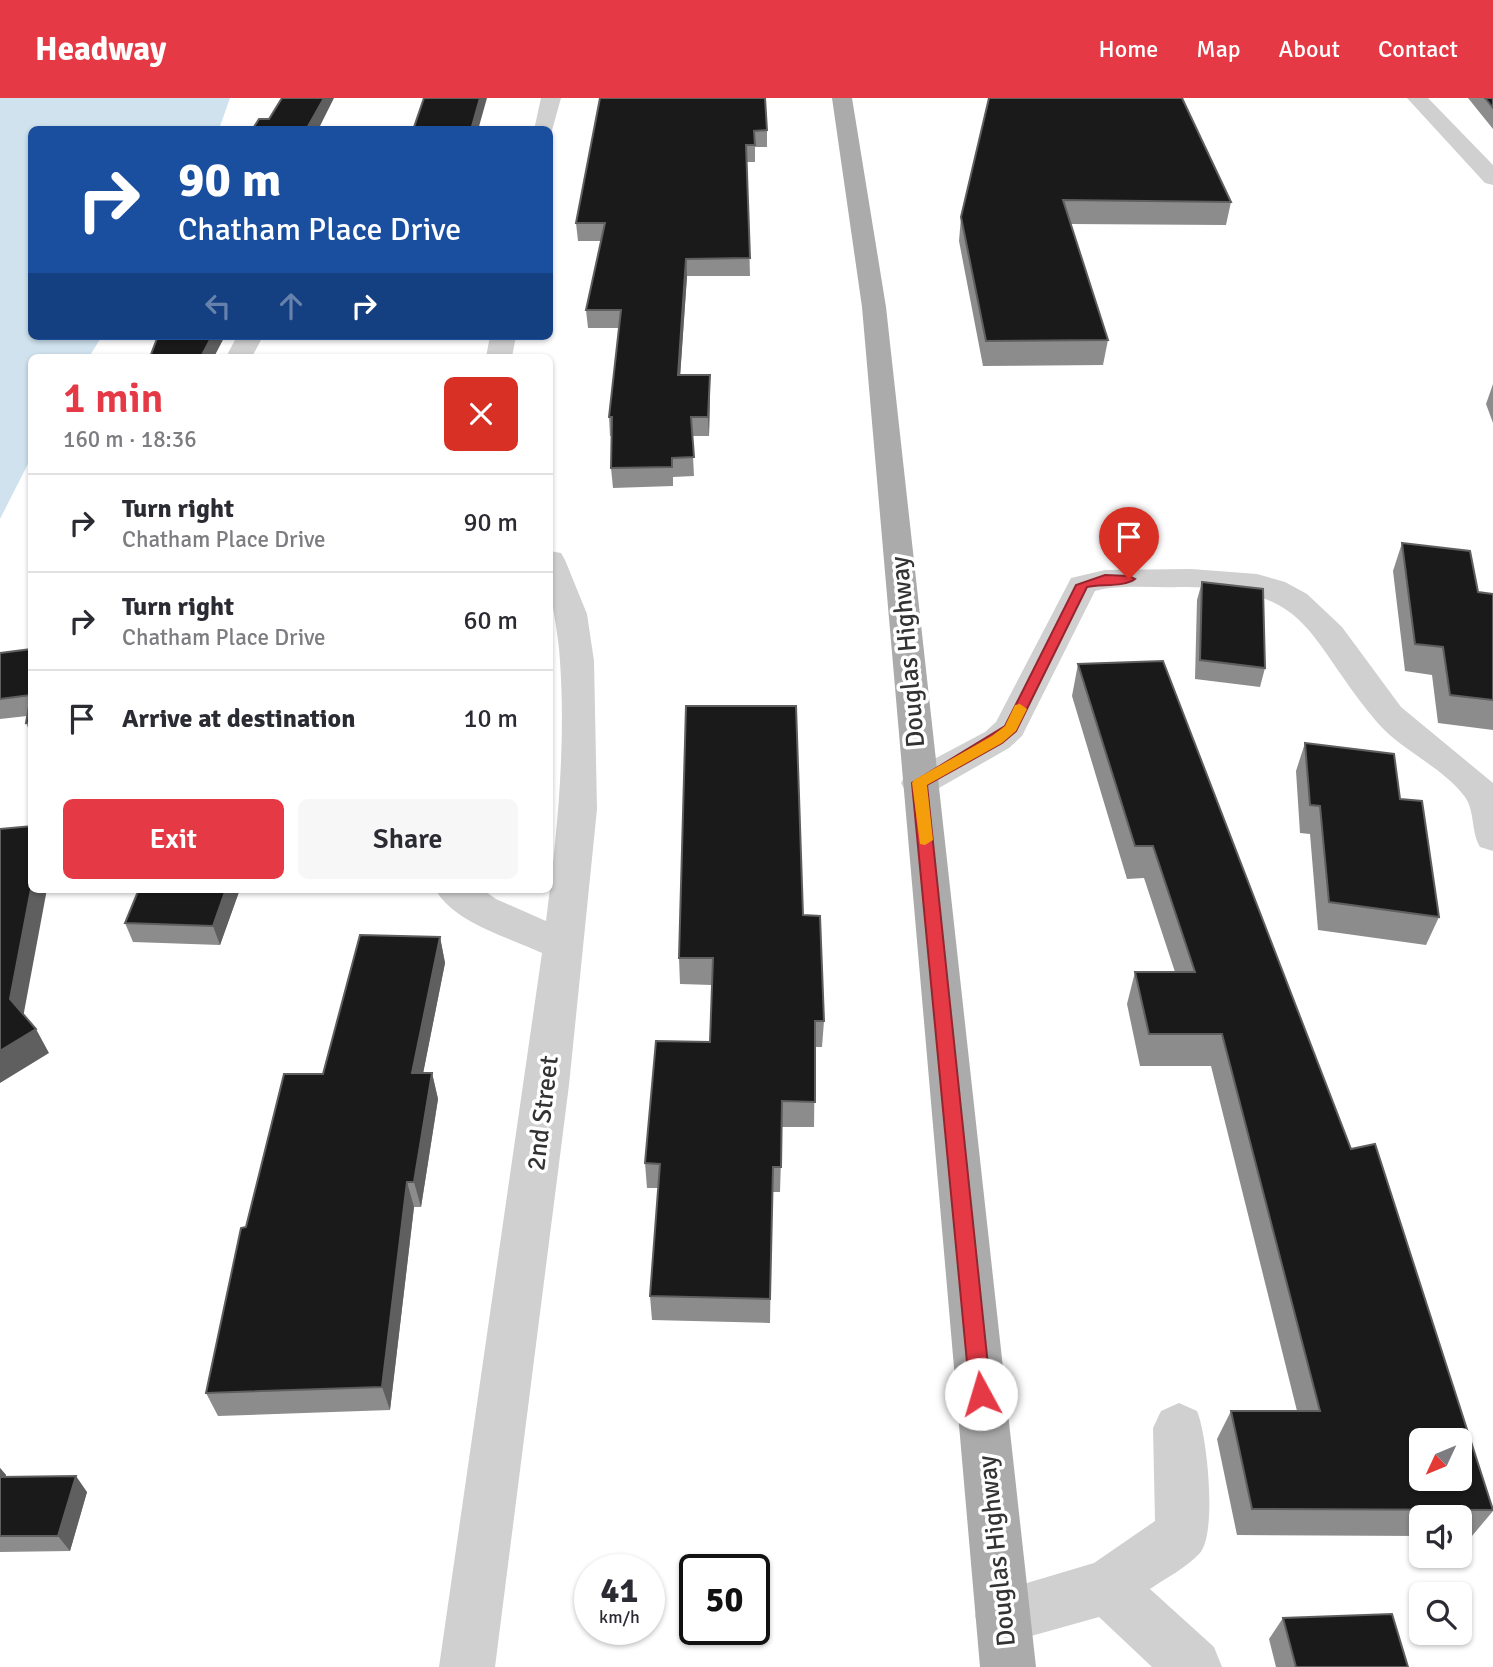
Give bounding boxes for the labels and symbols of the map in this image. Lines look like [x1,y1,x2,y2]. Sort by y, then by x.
pin [1099,507,1159,579]
street label: Douglas Highway [884,555,932,749]
street label: 2nd Street [520,1054,566,1172]
position arrow [944,1357,1018,1431]
north arrow [1409,1428,1472,1491]
street label: Douglas Highway [971,1454,1023,1648]
speed limit sign: 50 [679,1554,770,1645]

